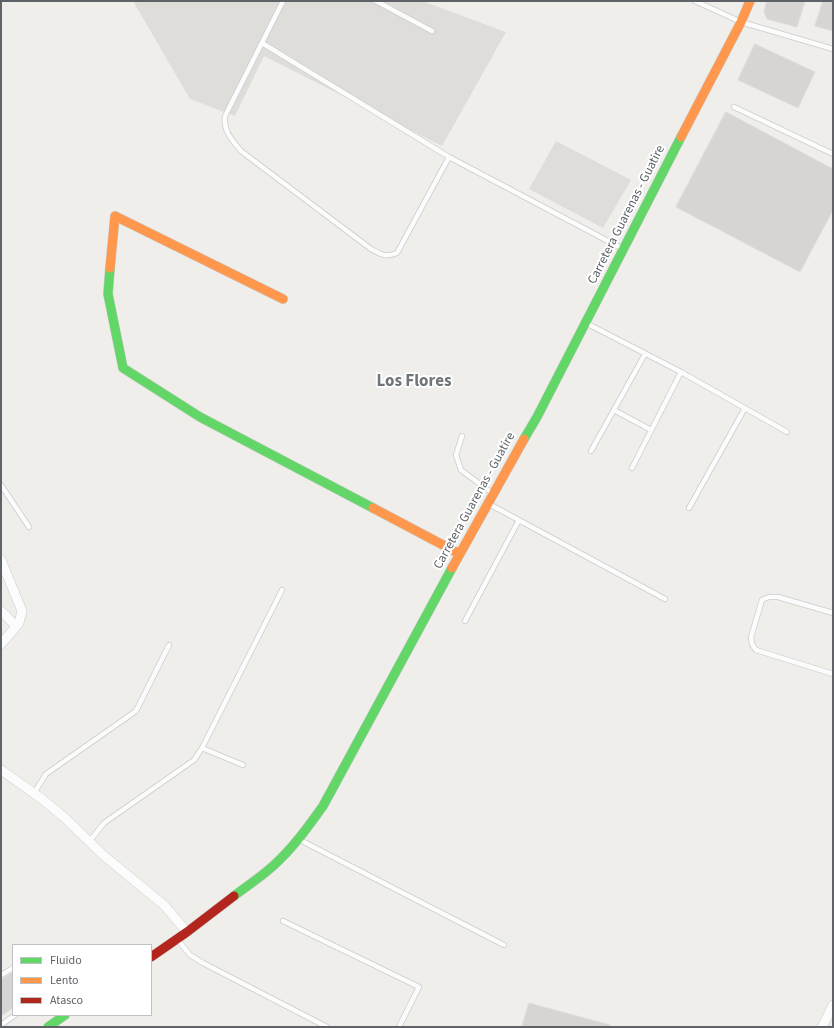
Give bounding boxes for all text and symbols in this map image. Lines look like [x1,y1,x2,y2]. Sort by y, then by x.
street label: Carretera Guarenas - Guatire [585,143,669,287]
district label: Los Flores [377,372,451,392]
street label: Carretera Guarenas - Guatire [431,430,519,572]
legend [12,944,152,1016]
text: Fluido [50,952,82,969]
text: Lento [50,972,79,989]
text: Atasco [50,992,83,1009]

